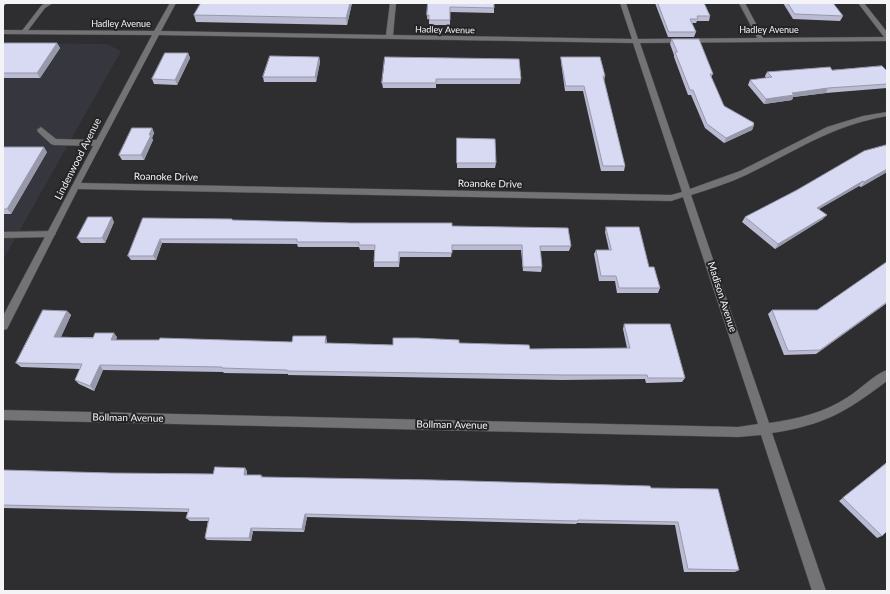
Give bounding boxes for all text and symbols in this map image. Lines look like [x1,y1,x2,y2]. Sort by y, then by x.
street label: Hadley Avenue [91,19,151,29]
street label: Hadley Avenue [415,24,475,36]
street label: Hadley Avenue [739,25,799,35]
street label: Lindenwood Avenue [52,116,104,202]
street label: Roanoke Drive [134,170,198,184]
street label: Roanoke Drive [458,177,522,191]
street label: Madison Avenue [705,260,739,334]
street label: Bollman Avenue [92,411,164,425]
street label: Bollman Avenue [416,418,488,432]

